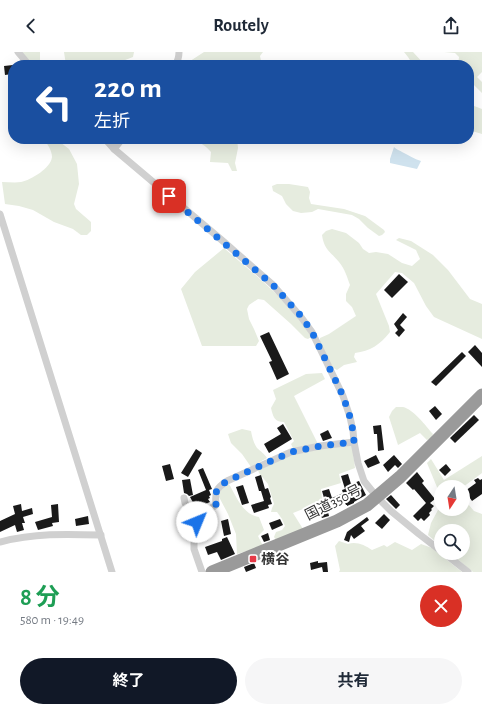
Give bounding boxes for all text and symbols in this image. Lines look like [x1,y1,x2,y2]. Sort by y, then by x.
icon: back [20,15,42,37]
icon: share [440,15,462,37]
text: Routely [213,17,269,35]
text: 220 m [94,75,162,103]
icon: left [28,76,80,128]
text: 左折 [94,113,130,131]
pin [152,179,186,213]
icon: arrive [158,185,180,207]
north arrow [434,480,470,516]
map controls [434,480,470,560]
street label: 国道350号 [303,482,364,523]
position arrow [176,501,218,543]
button: search [434,524,470,560]
place label: 横谷 [261,551,290,567]
marker: 横谷 [248,554,258,564]
button: close [420,585,462,627]
text: 8 分 [20,586,59,610]
text: 580 m · 19:49 [20,614,84,627]
button: 終了 [20,658,237,704]
button: 共有 [245,658,462,704]

